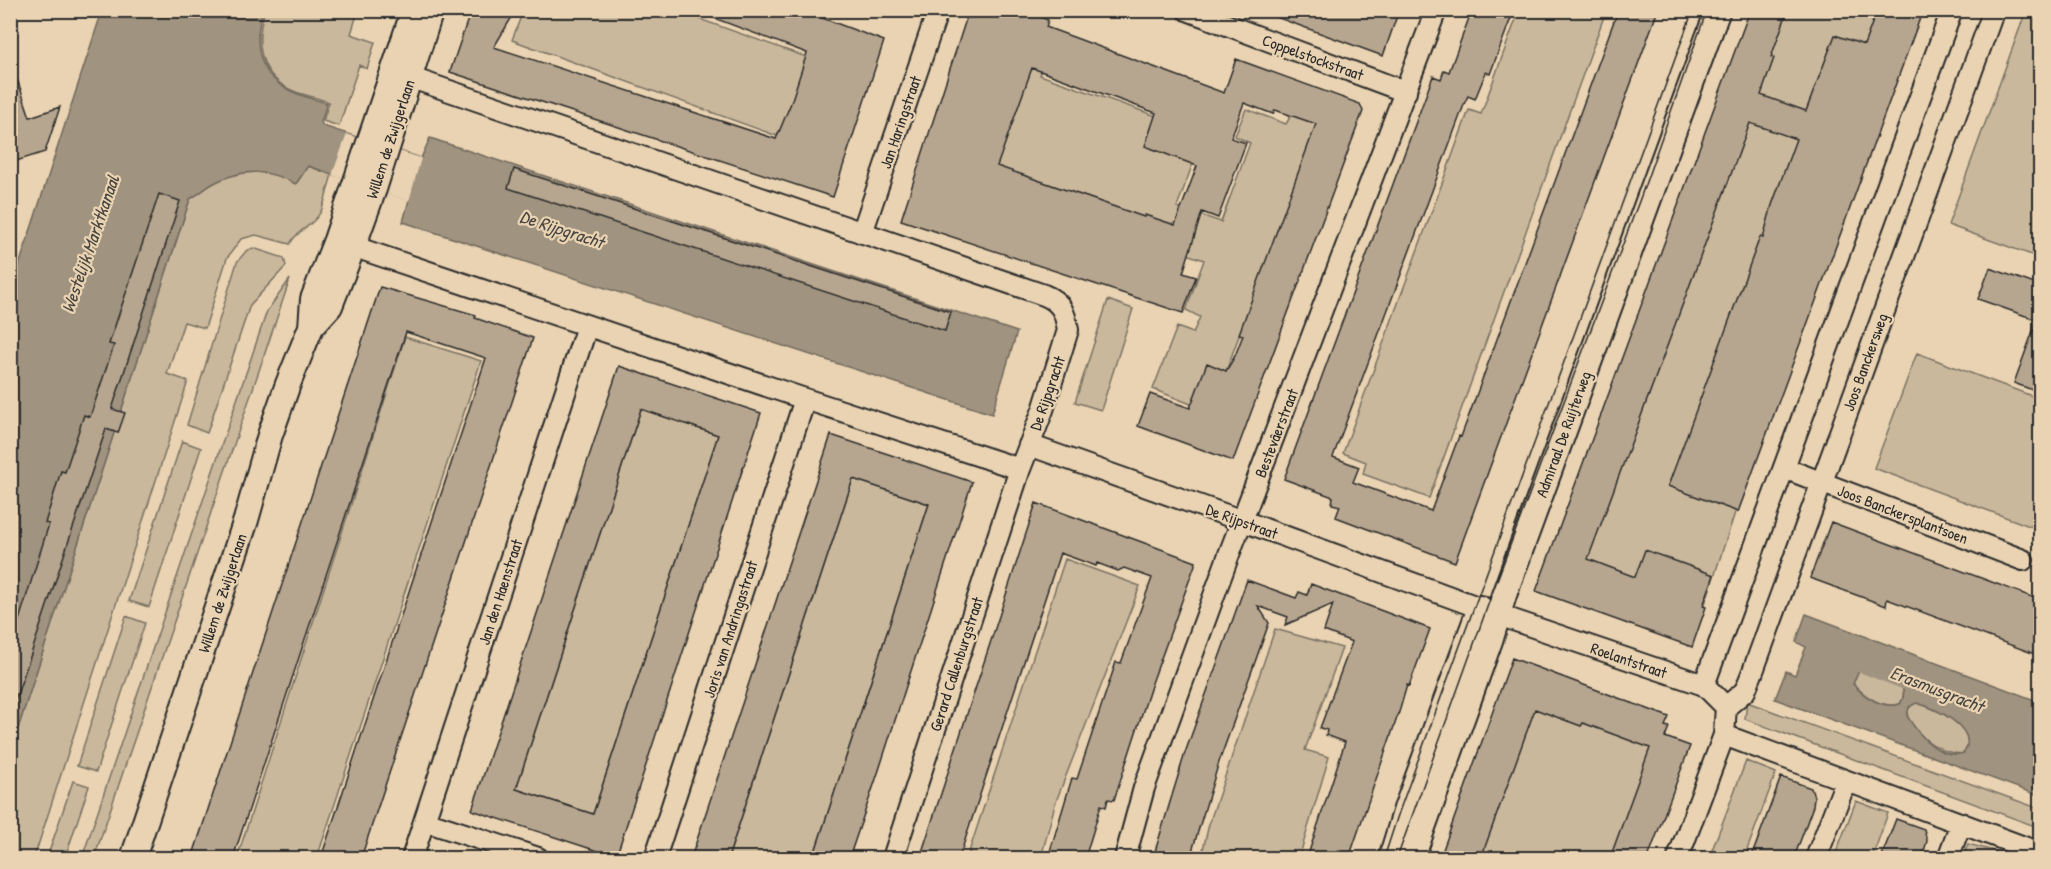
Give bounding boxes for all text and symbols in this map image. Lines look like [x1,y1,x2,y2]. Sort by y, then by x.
street label: Coppelstockstraat [1259,28,1367,86]
street label: Jan Haringstraat [874,72,926,171]
street label: Willem de Zwijgerlaan [360,77,420,201]
water label: Westelijk Marktkanaal [55,171,126,316]
water label: De Rijpgracht [517,204,610,255]
street label: Joos Banckersweg [1837,310,1893,414]
street label: De Rijpgracht [1024,353,1070,433]
street label: Admiraal De Ruijterweg [1530,368,1596,500]
street label: Bestevâerstraat [1249,385,1303,481]
street label: Joos Banckersplantsoen [1835,479,1971,549]
street label: De Rijpstraat [1203,498,1281,544]
street label: Willem de Zwijgerlaan [192,531,252,655]
street label: Jan den Haenstraat [473,536,528,648]
street label: Joris van Andringastraat [697,557,763,700]
street label: Gerard Callenburgstraat [924,593,988,734]
street label: Roelantstraat [1588,637,1670,683]
water label: Erasmusgracht [1887,660,1990,719]

